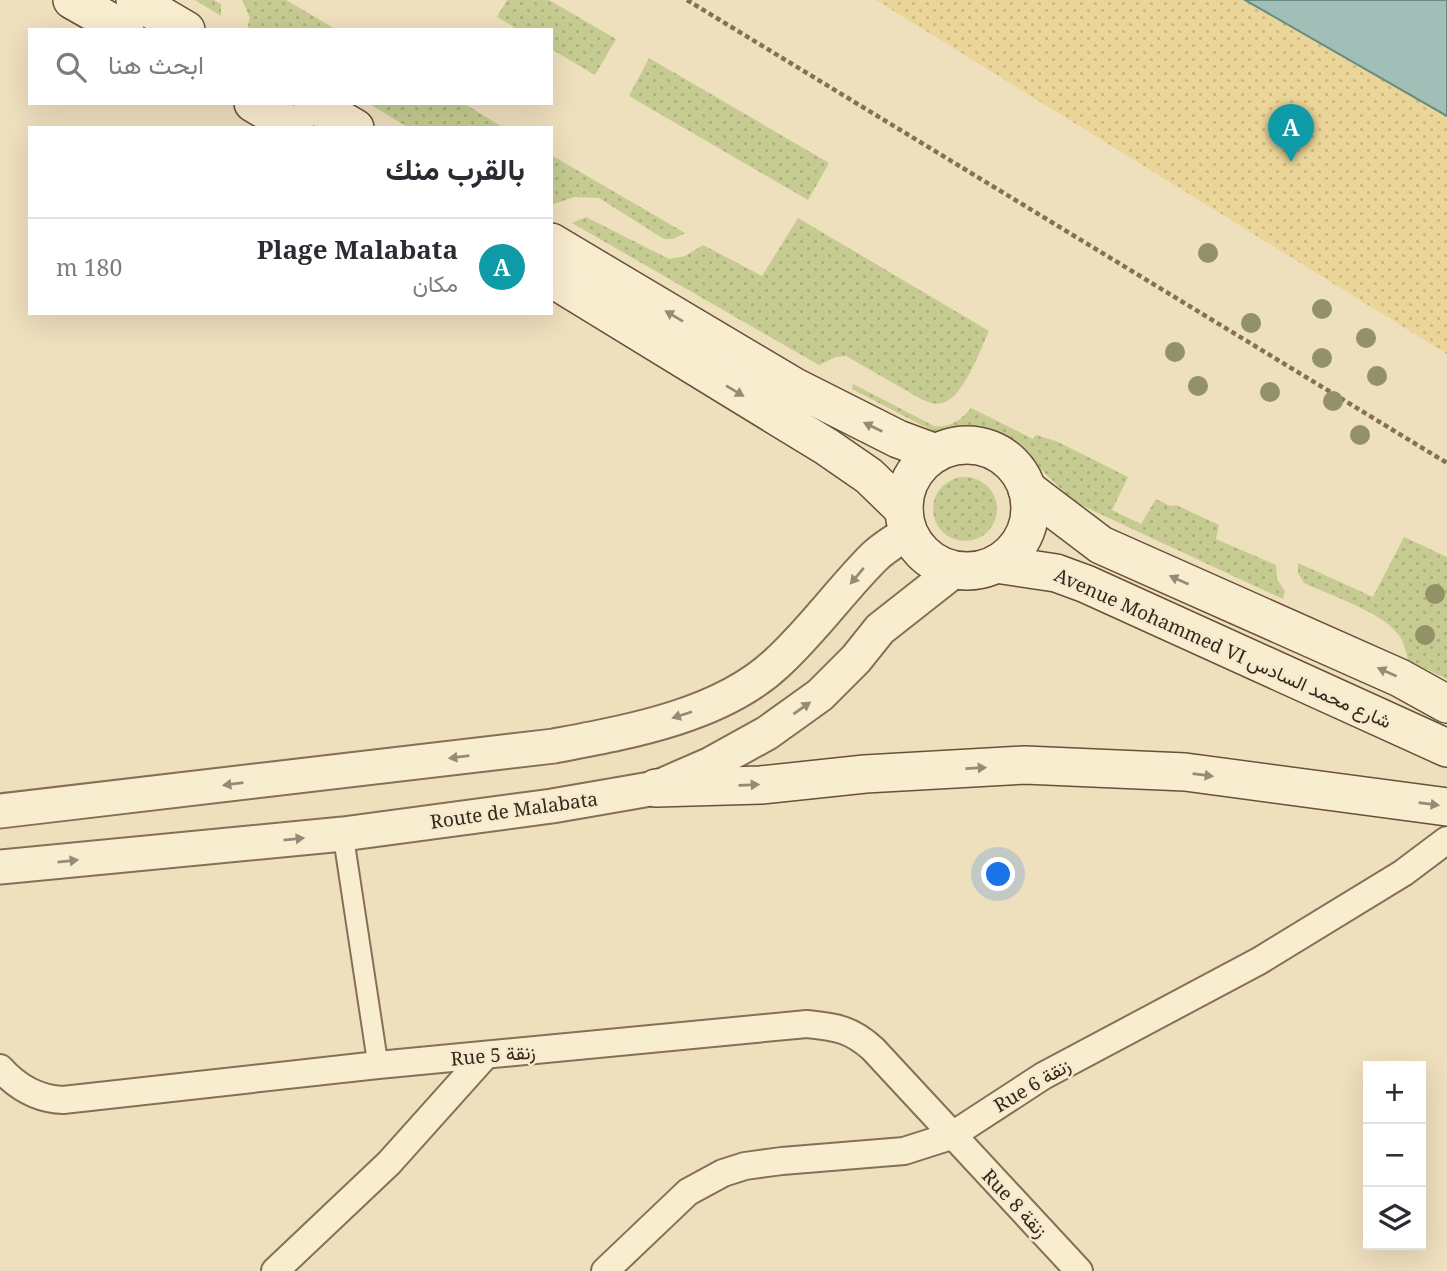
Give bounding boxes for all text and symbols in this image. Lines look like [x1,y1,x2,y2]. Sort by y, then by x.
search box [28,28,553,105]
text: ابحث هنا [108,46,204,82]
icon: search [52,48,90,86]
pin: A [1268,104,1314,162]
text: بالقرب منك [385,148,525,189]
text: Plage Malabata [257,231,458,267]
text: 180 m [56,251,122,283]
text: A [493,251,511,283]
text: مكان [412,267,458,299]
one-way arrow [665,310,684,322]
one-way arrow [725,384,744,397]
one-way arrow [863,421,883,433]
street label: Avenue Mohammed VI شارع محمد السادس [1050,562,1396,734]
one-way arrow [849,567,865,585]
one-way arrow [1169,574,1189,586]
one-way arrow [1376,666,1397,677]
one-way arrow [793,701,811,715]
one-way arrow [671,710,692,721]
one-way arrow [448,751,470,762]
one-way arrow [965,762,987,773]
one-way arrow [1192,769,1214,780]
one-way arrow [222,778,244,789]
one-way arrow [738,779,760,791]
street label: Route de Malabata [429,785,599,835]
one-way arrow [1418,799,1440,810]
one-way arrow [284,833,306,844]
one-way arrow [57,855,79,866]
your location [981,857,1015,891]
street label: Rue 5 زنقة [449,1038,537,1072]
street label: Rue 6 زنقة [989,1052,1075,1118]
map controls [1363,1061,1426,1250]
button: + [1363,1061,1426,1124]
button: − [1363,1124,1426,1187]
street label: Rue 8 زنقة [976,1163,1054,1243]
button: layers [1363,1187,1426,1250]

